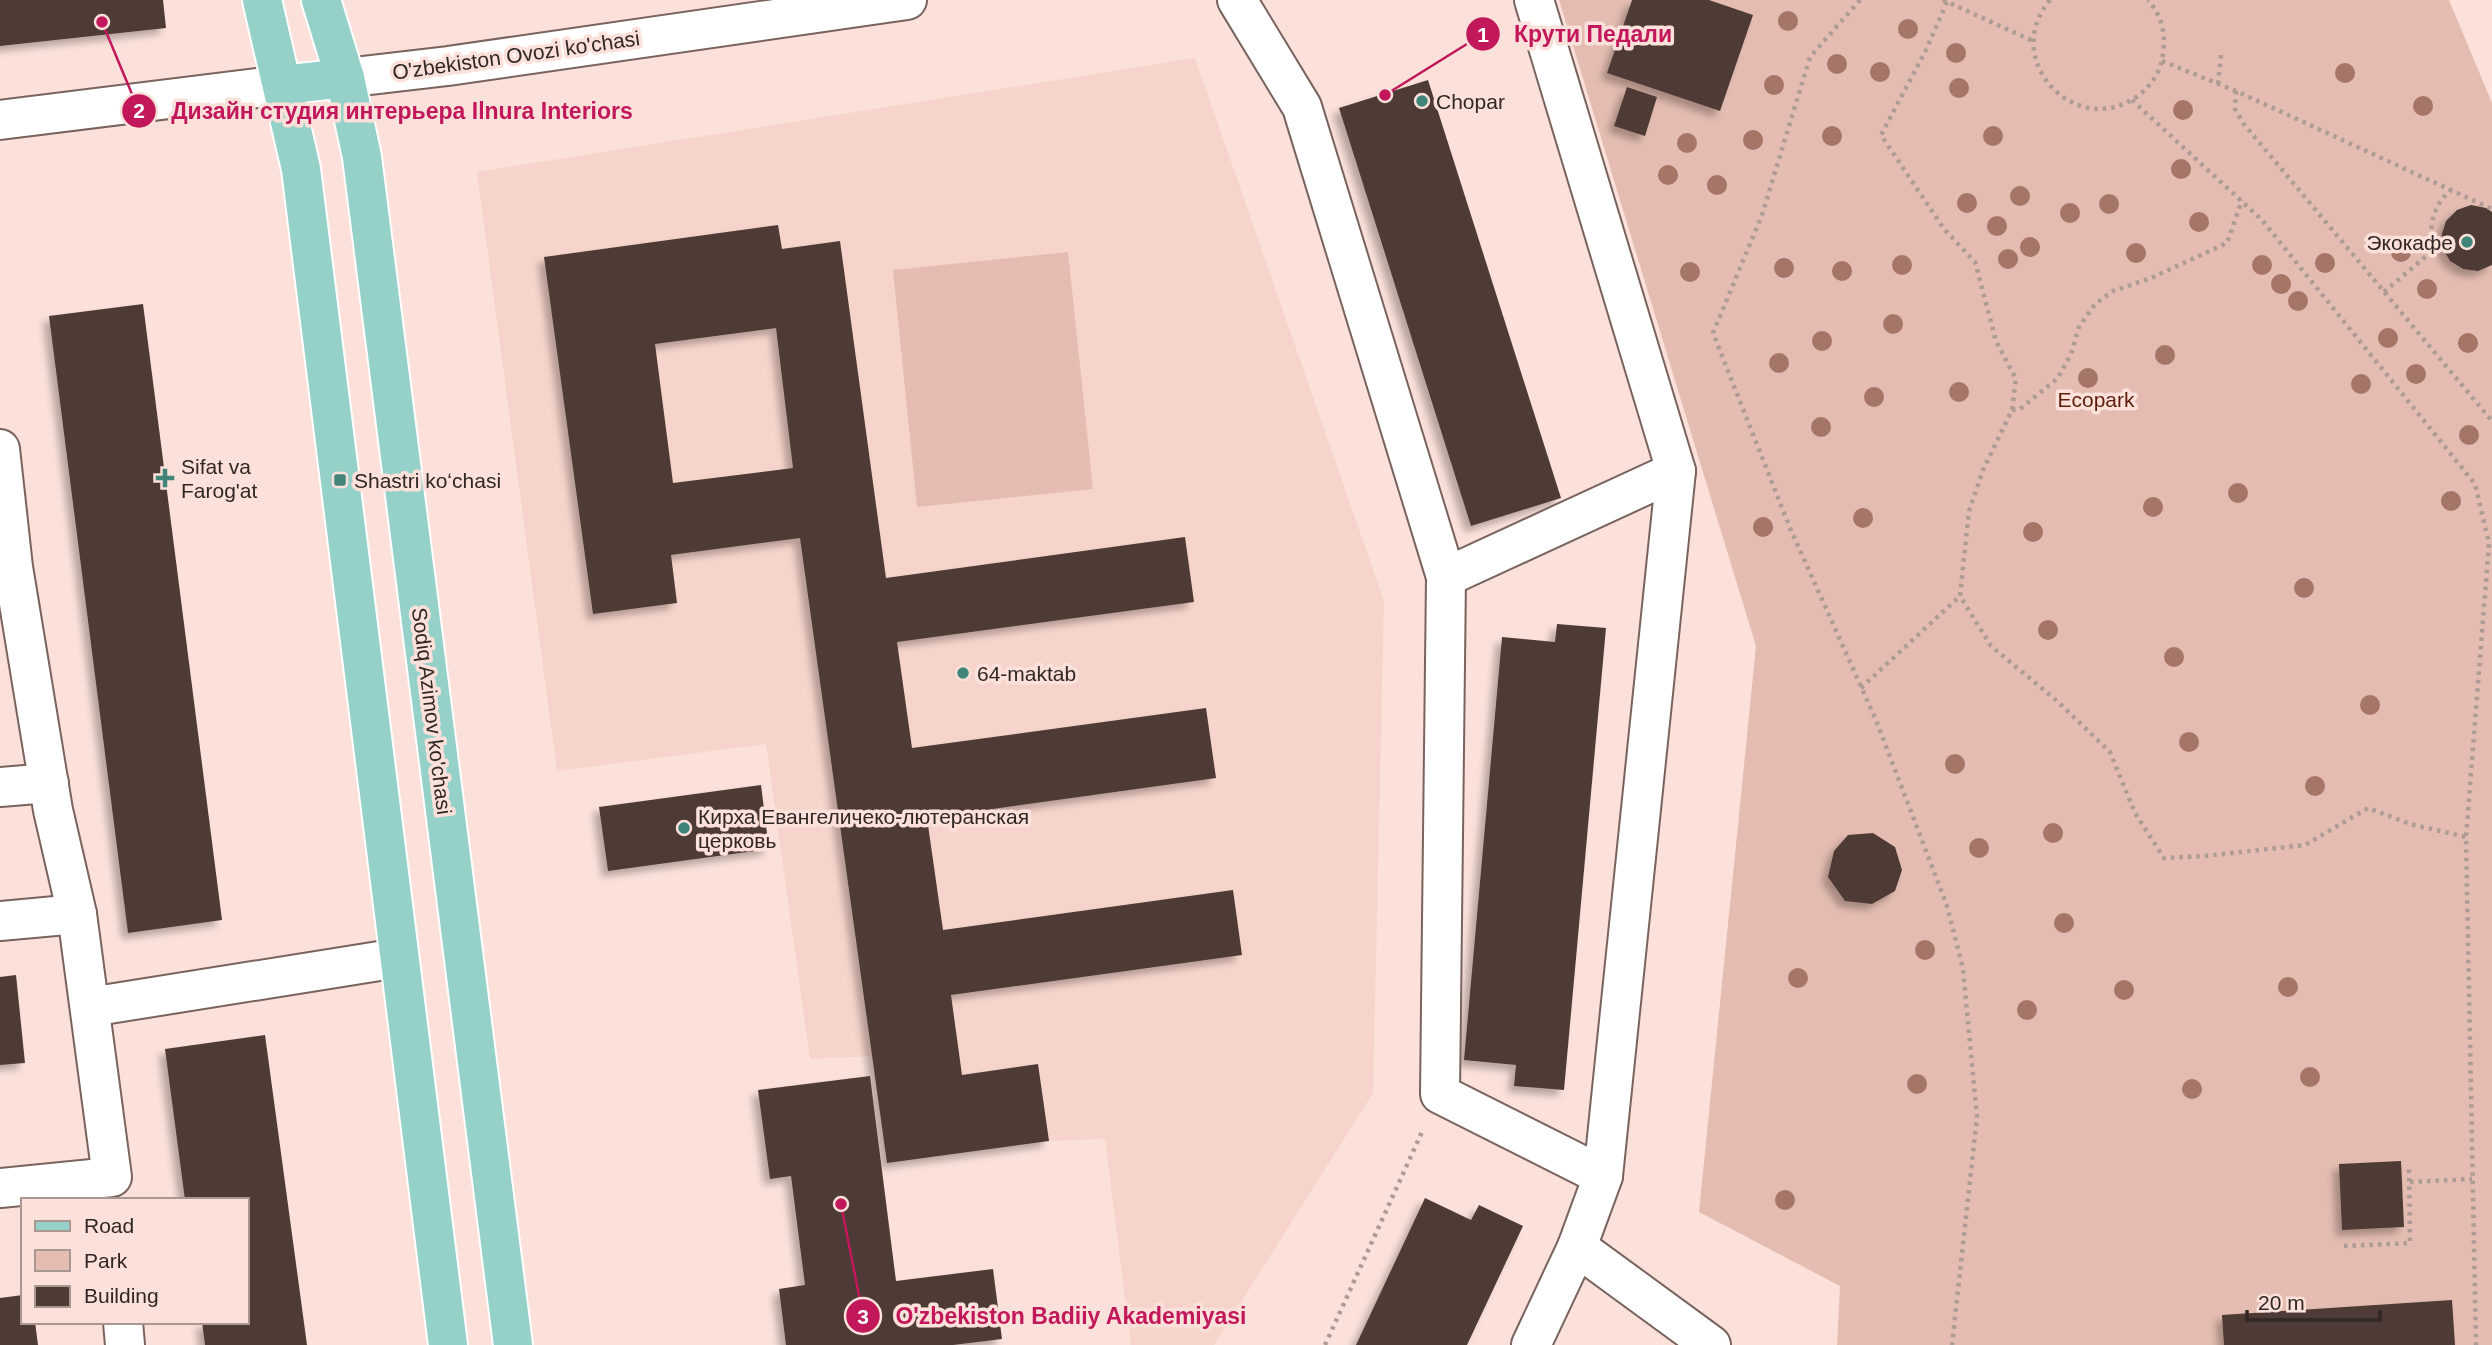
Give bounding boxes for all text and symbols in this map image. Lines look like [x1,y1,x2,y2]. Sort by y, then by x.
callout: Крути Педали [1465,12,1686,56]
text: Крути Педали [1514,21,1672,47]
text: 1 [1477,23,1489,46]
street label: O'zbekiston Ovozi ko'chasi [391,26,641,84]
callout: Дизайн студия интерьера Ilnura Interiors [122,89,646,133]
place label: Chopar [1436,90,1505,113]
marker: Chopar [1414,93,1430,109]
text: Дизайн студия интерьера Ilnura Interiors [171,98,633,124]
text: 2 [133,99,145,122]
place label: Экокафе [2367,231,2453,254]
marker: Экокафе [2459,234,2475,250]
park label: Ecopark [2057,388,2135,411]
place label: Sifat va Farog'at [181,455,258,502]
marker: Sifat va Farog'at [155,468,175,488]
place label: Shastri koʻchasi [354,469,501,492]
marker: Shastri koʻchasi [332,472,348,488]
street label: Sodiq Azimov ko'chasi [408,606,456,816]
place label: 64-maktab [977,662,1076,685]
marker: 64-maktab [955,665,971,681]
place label: Кирха Евангеличеко-лютеранская церковь [698,805,1029,852]
marker: Кирха Евангеличеко-лютеранская церковь [676,820,692,836]
legend [21,1198,248,1324]
text: Road [84,1214,134,1237]
text: Park [84,1249,128,1272]
scale bar [2247,1278,2380,1322]
text: Building [84,1284,159,1307]
text: 20 m [2258,1291,2305,1314]
callout: O'zbekiston Badiiy Akademiyasi [846,1294,1261,1338]
text: O'zbekiston Badiiy Akademiyasi [895,1303,1247,1329]
text: 3 [857,1305,869,1328]

